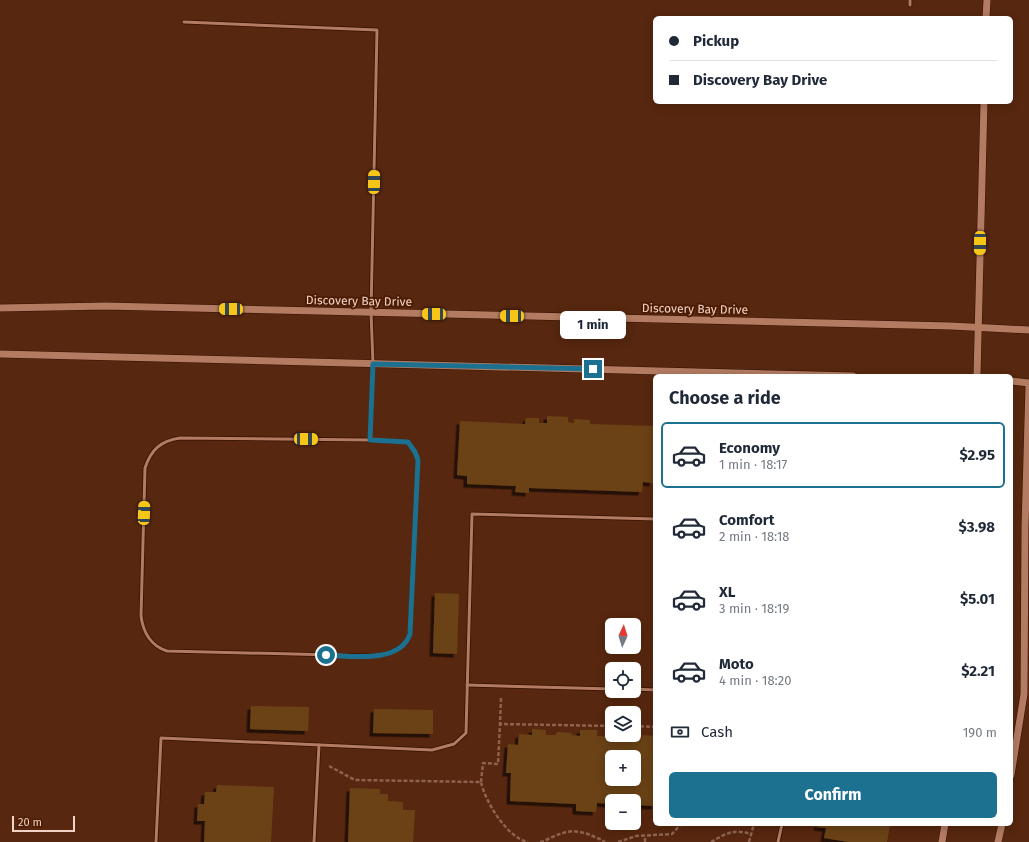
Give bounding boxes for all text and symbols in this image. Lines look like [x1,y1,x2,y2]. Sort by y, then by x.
text: Pickup [693,32,739,50]
text: Discovery Bay Drive [693,71,827,89]
car [368,170,380,194]
car [974,231,986,255]
street label: Discovery Bay Drive [306,293,412,309]
street label: Discovery Bay Drive [642,301,748,317]
car [219,303,243,315]
car [422,308,446,320]
car [500,310,524,322]
callout: 1 min [560,311,626,339]
text: 1 min [577,317,609,332]
route end [584,360,602,378]
text: Choose a ride [669,387,781,409]
car [294,433,318,445]
icon: car [671,437,707,473]
text: Economy [719,439,780,457]
text: $2.95 [959,446,995,464]
text: 1 min · 18:17 [719,457,787,472]
car [138,501,150,525]
icon: car [671,509,707,545]
text: Comfort [719,511,775,529]
text: $3.98 [959,518,995,536]
text: 2 min · 18:18 [719,529,790,544]
icon: car [671,581,707,617]
text: XL [719,583,735,601]
text: $5.01 [960,590,995,608]
text: 3 min · 18:19 [719,601,789,616]
north arrow [605,618,641,654]
map controls [605,618,641,830]
route start [317,646,335,664]
icon: car [671,653,707,689]
text: Moto [719,655,754,673]
button: locate [605,662,641,698]
text: $2.21 [961,662,995,680]
text: 4 min · 18:20 [719,673,791,688]
button: layers [605,706,641,742]
icon: cash [669,721,691,743]
text: Cash [701,723,733,741]
text: 190 m [963,725,997,740]
button: + [605,750,641,786]
button: Confirm [669,772,997,818]
button: − [605,794,641,830]
scale bar [12,814,75,833]
text: 20 m [18,816,42,829]

